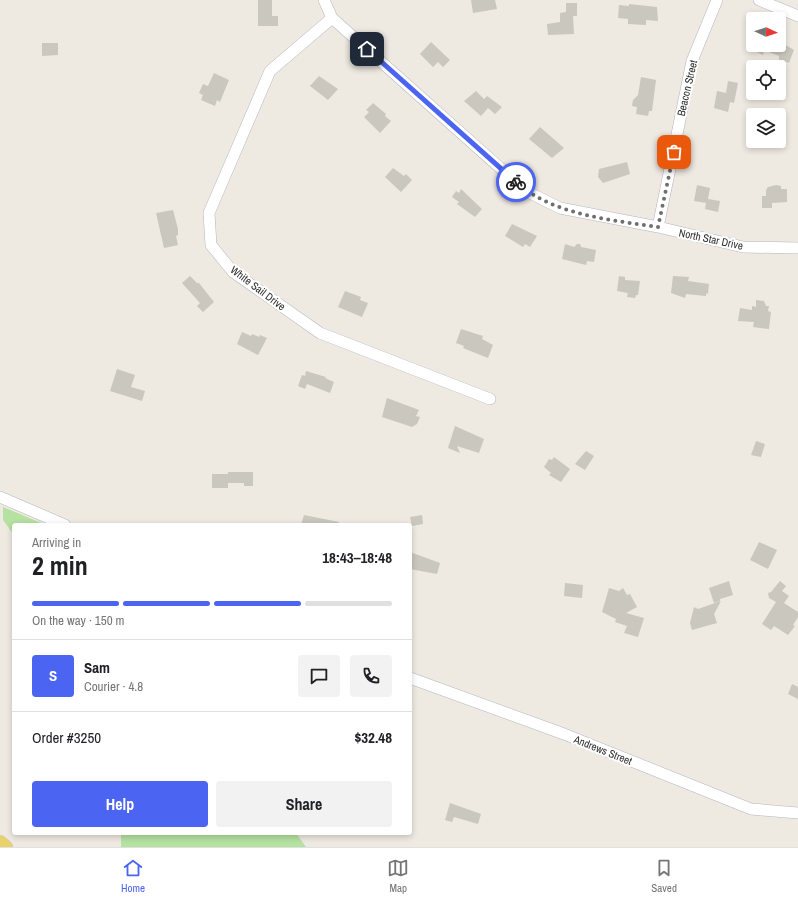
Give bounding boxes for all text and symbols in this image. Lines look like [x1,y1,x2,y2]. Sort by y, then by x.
north arrow [746,12,786,52]
map controls [746,12,786,148]
pin [350,32,384,66]
icon: home [356,38,378,60]
street label: Beacon Street [674,58,700,117]
button: locate [746,60,786,100]
button: layers [746,108,786,148]
pin [657,135,691,169]
icon: bag [663,141,685,163]
courier [496,162,536,202]
icon: bike [505,171,527,193]
street label: North Star Drive [678,225,744,253]
street label: White Sail Drive [228,263,288,313]
text: Arriving in [32,534,81,551]
text: 18:43–18:48 [322,547,392,568]
text: 2 min [32,548,88,583]
text: On the way · 150 m [32,612,124,629]
button: chat [298,655,340,697]
button: phone [350,655,392,697]
text: Sam [84,657,110,678]
text: S [49,665,57,686]
text: Courier · 4.8 [84,678,143,695]
text: Order #3250 [32,727,101,748]
text: $32.48 [354,727,392,748]
street label: Andrews Street [571,732,635,768]
button: Help [32,781,208,827]
button: Share [216,781,392,827]
tab: Home [121,857,145,895]
tab: Map [387,857,409,895]
tab: Saved [651,857,677,895]

